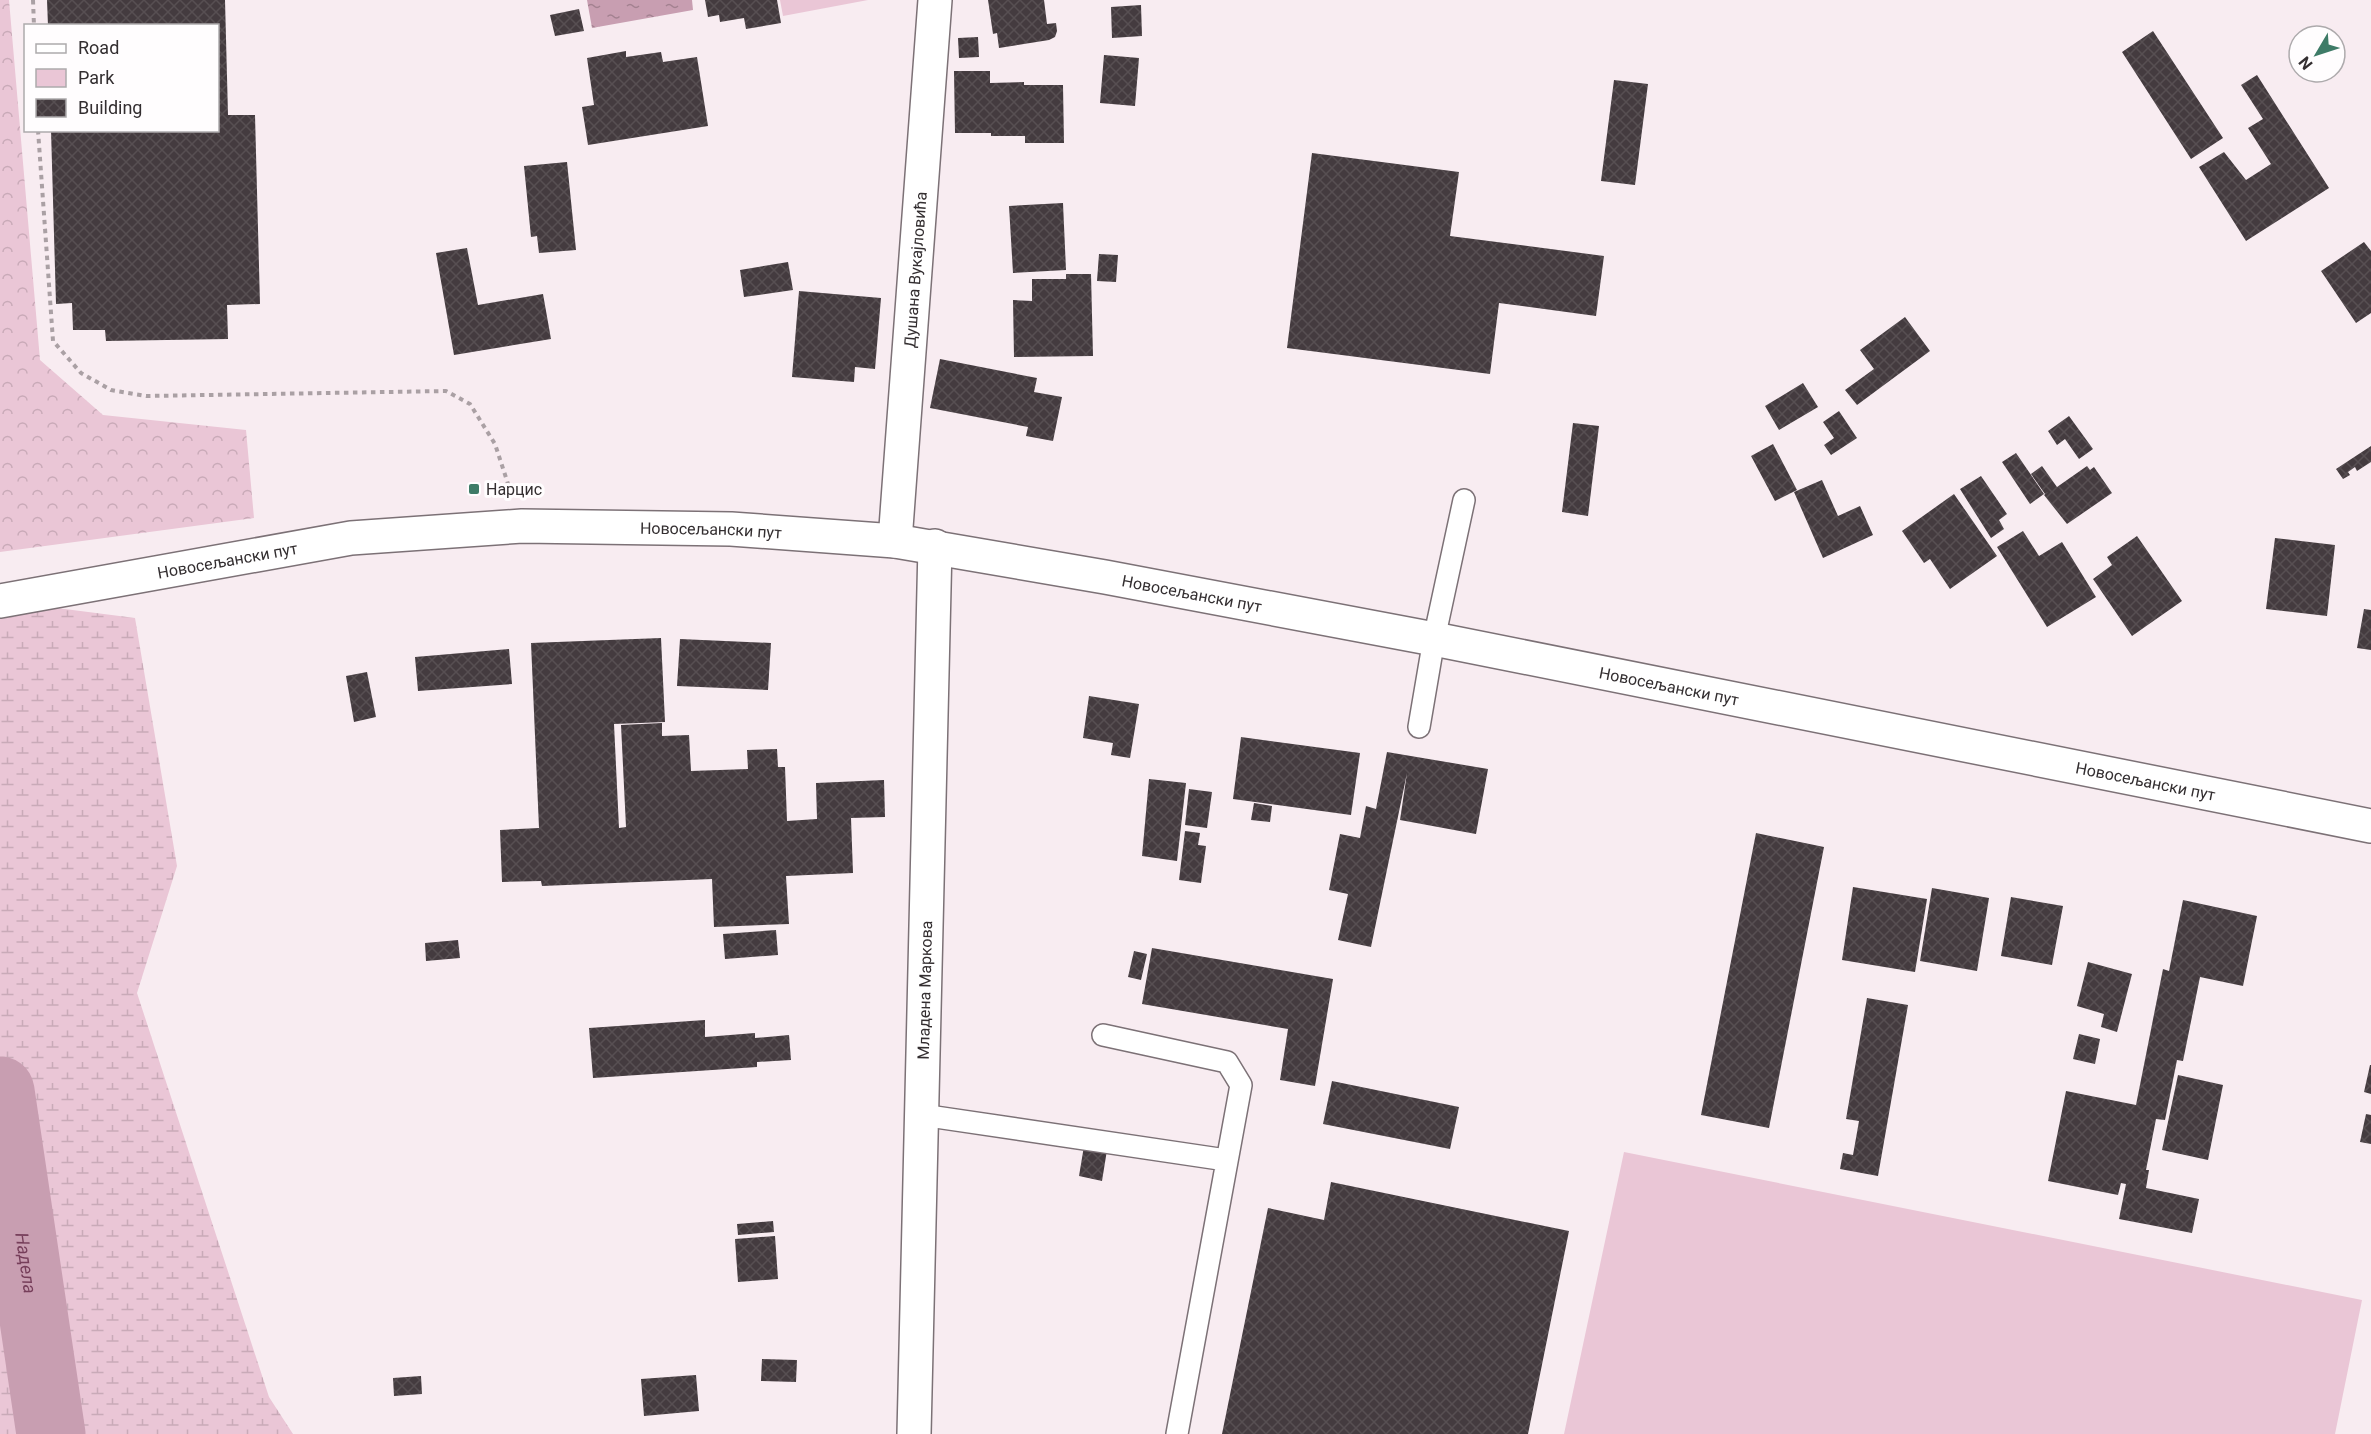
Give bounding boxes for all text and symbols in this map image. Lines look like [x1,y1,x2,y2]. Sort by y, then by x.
legend [24,24,219,132]
north arrow [2287,24,2347,84]
text: Road [78,37,119,58]
text: N [2295,53,2317,73]
text: Park [78,67,115,88]
text: Building [78,97,142,118]
street label: Душана Вукајловића [900,191,931,348]
place label: Нарцис [486,480,542,499]
marker: Нарцис [467,482,481,496]
street label: Новосељански пут [640,519,783,543]
street label: Новосељански пут [156,539,299,583]
street label: Новосељански пут [1120,571,1264,616]
street label: Новосељански пут [1597,663,1741,710]
street label: Новосељански пут [2074,758,2217,805]
street label: Младена Маркова [914,920,936,1060]
water label: Надела [11,1231,41,1295]

